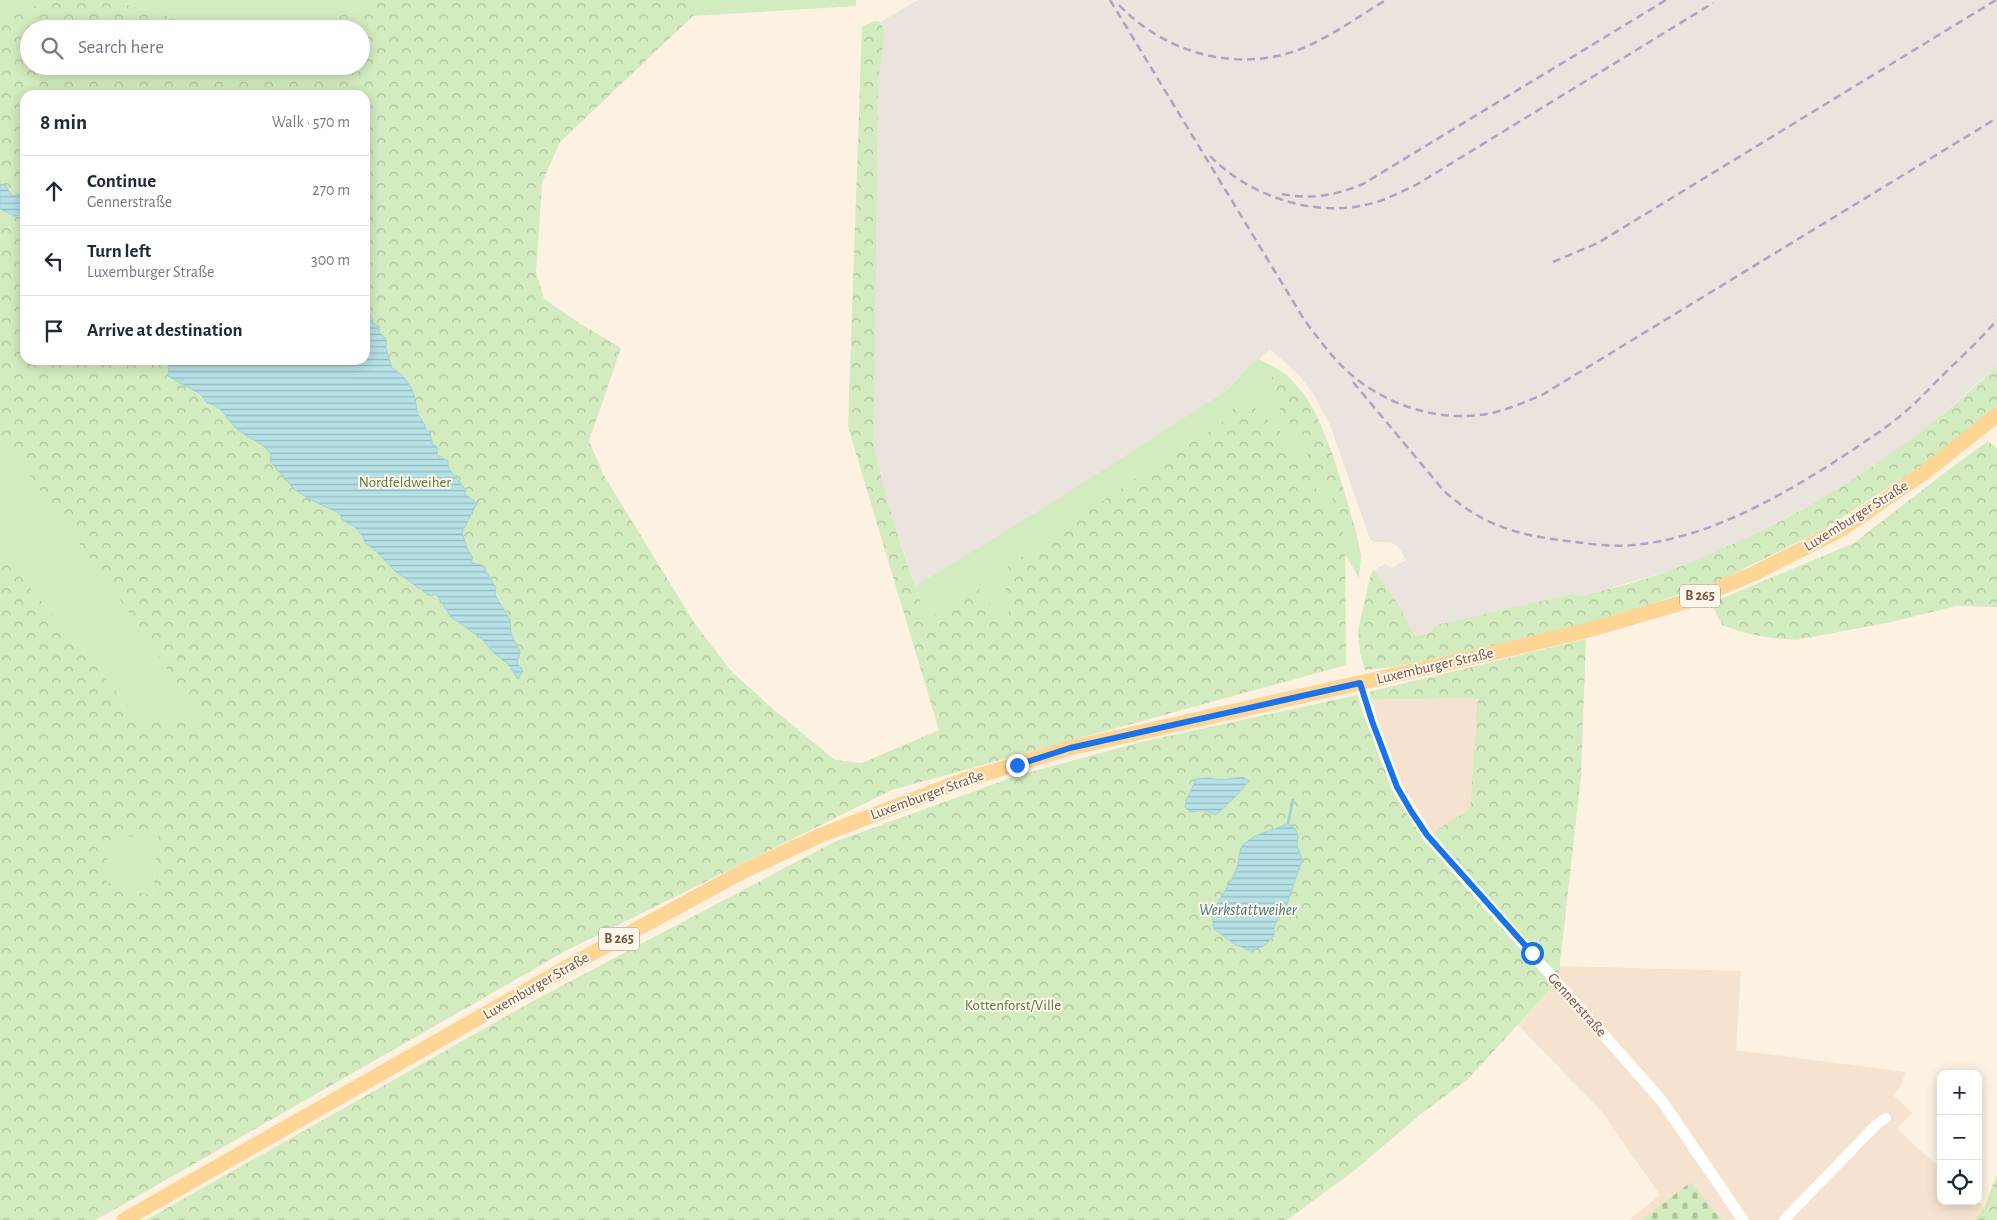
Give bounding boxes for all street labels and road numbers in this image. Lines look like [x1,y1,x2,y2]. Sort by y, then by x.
street label: Luxemburger Straße [1801,478,1911,554]
road number: B 265 [1680,584,1720,608]
street label: Luxemburger Straße [1375,645,1495,687]
street label: Luxemburger Straße [868,768,986,822]
road number: B 265 [599,928,639,951]
street label: Luxemburger Straße [481,950,592,1022]
street label: Gennerstraße [1545,970,1609,1040]

